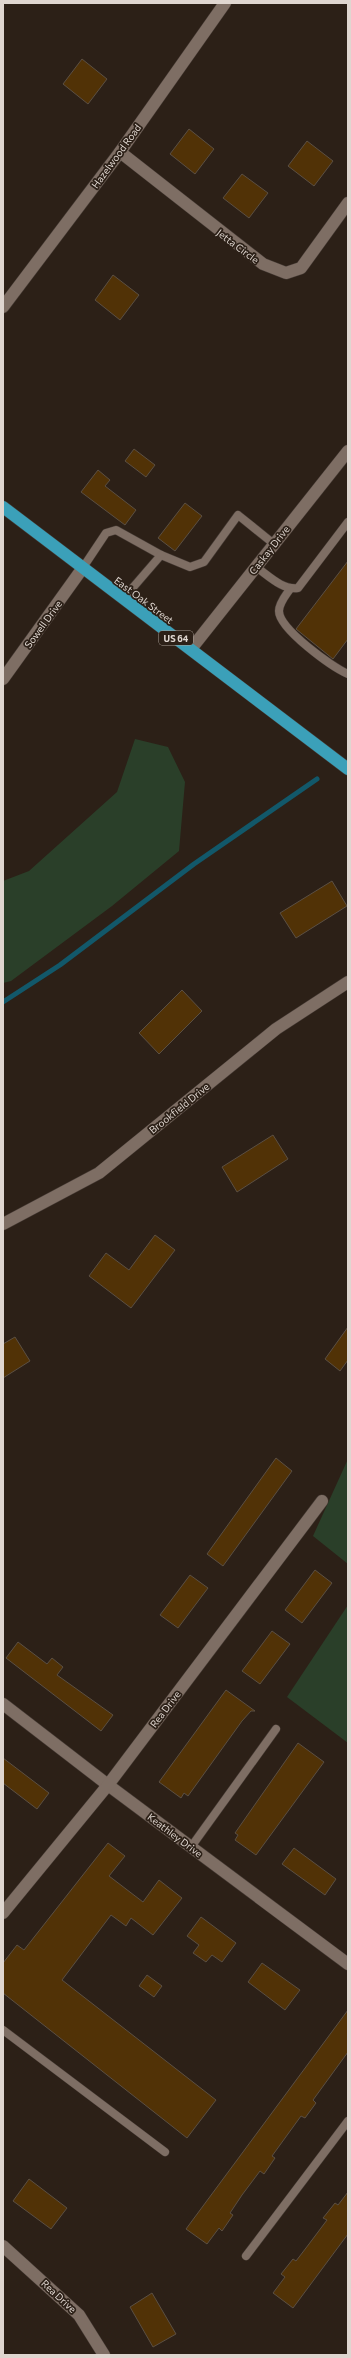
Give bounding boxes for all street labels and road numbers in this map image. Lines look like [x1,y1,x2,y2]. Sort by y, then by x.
street label: Hazelwood Road [89,121,143,190]
street label: Jetta Circle [215,226,261,266]
street label: Caskay Drive [246,523,292,577]
street label: East Oak Street [112,574,176,626]
street label: Sowell Drive [22,598,64,650]
road number: US 64 [159,631,193,645]
street label: Brookfield Drive [147,1080,211,1136]
street label: Rea Drive [147,1688,183,1730]
street label: Keathley Drive [145,1810,205,1860]
street label: Rea Drive [39,2277,79,2315]

